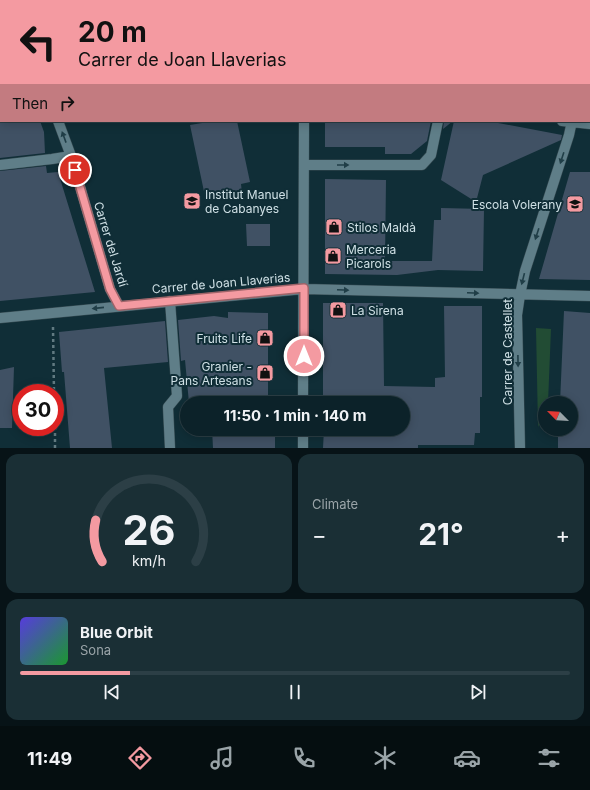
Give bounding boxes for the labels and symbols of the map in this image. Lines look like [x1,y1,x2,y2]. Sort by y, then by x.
one-way arrow [61,131,67,143]
pin [58,153,92,187]
one-way arrow [558,153,564,165]
one-way arrow [337,162,350,168]
place label: Institut Manuel de Cabanyes [205,187,288,216]
school or university icon: Institut Manuel de Cabanyes [182,191,202,211]
school or university icon: Escola Volerany [565,194,585,214]
place label: Escola Volerany [472,197,562,212]
street label: Carrer del Jardí [91,200,131,288]
shop icon: Stilos Maldà [324,217,344,237]
place label: Stilos Maldà [347,220,416,235]
one-way arrow [534,228,540,240]
place label: Merceria Picarols [346,242,396,271]
shop icon: Merceria Picarols [323,246,343,266]
street label: Carrer de Joan Llaverias [151,269,291,297]
one-way arrow [520,273,526,285]
one-way arrow [337,286,349,293]
one-way arrow [467,290,480,296]
street label: Carrer de Castellet [500,299,515,405]
shop icon: La Sirena [328,300,348,320]
place label: La Sirena [351,303,404,318]
one-way arrow [92,305,104,311]
shop icon: Fruits Life [255,328,275,348]
place label: Fruits Life [196,331,252,346]
position arrow [283,335,325,377]
one-way arrow [515,355,521,368]
place label: Granier - Pans Artesans [171,359,252,388]
shop icon: Granier - Pans Artesans [255,363,275,383]
speed limit sign: 30 [12,384,64,436]
north arrow [538,396,578,436]

